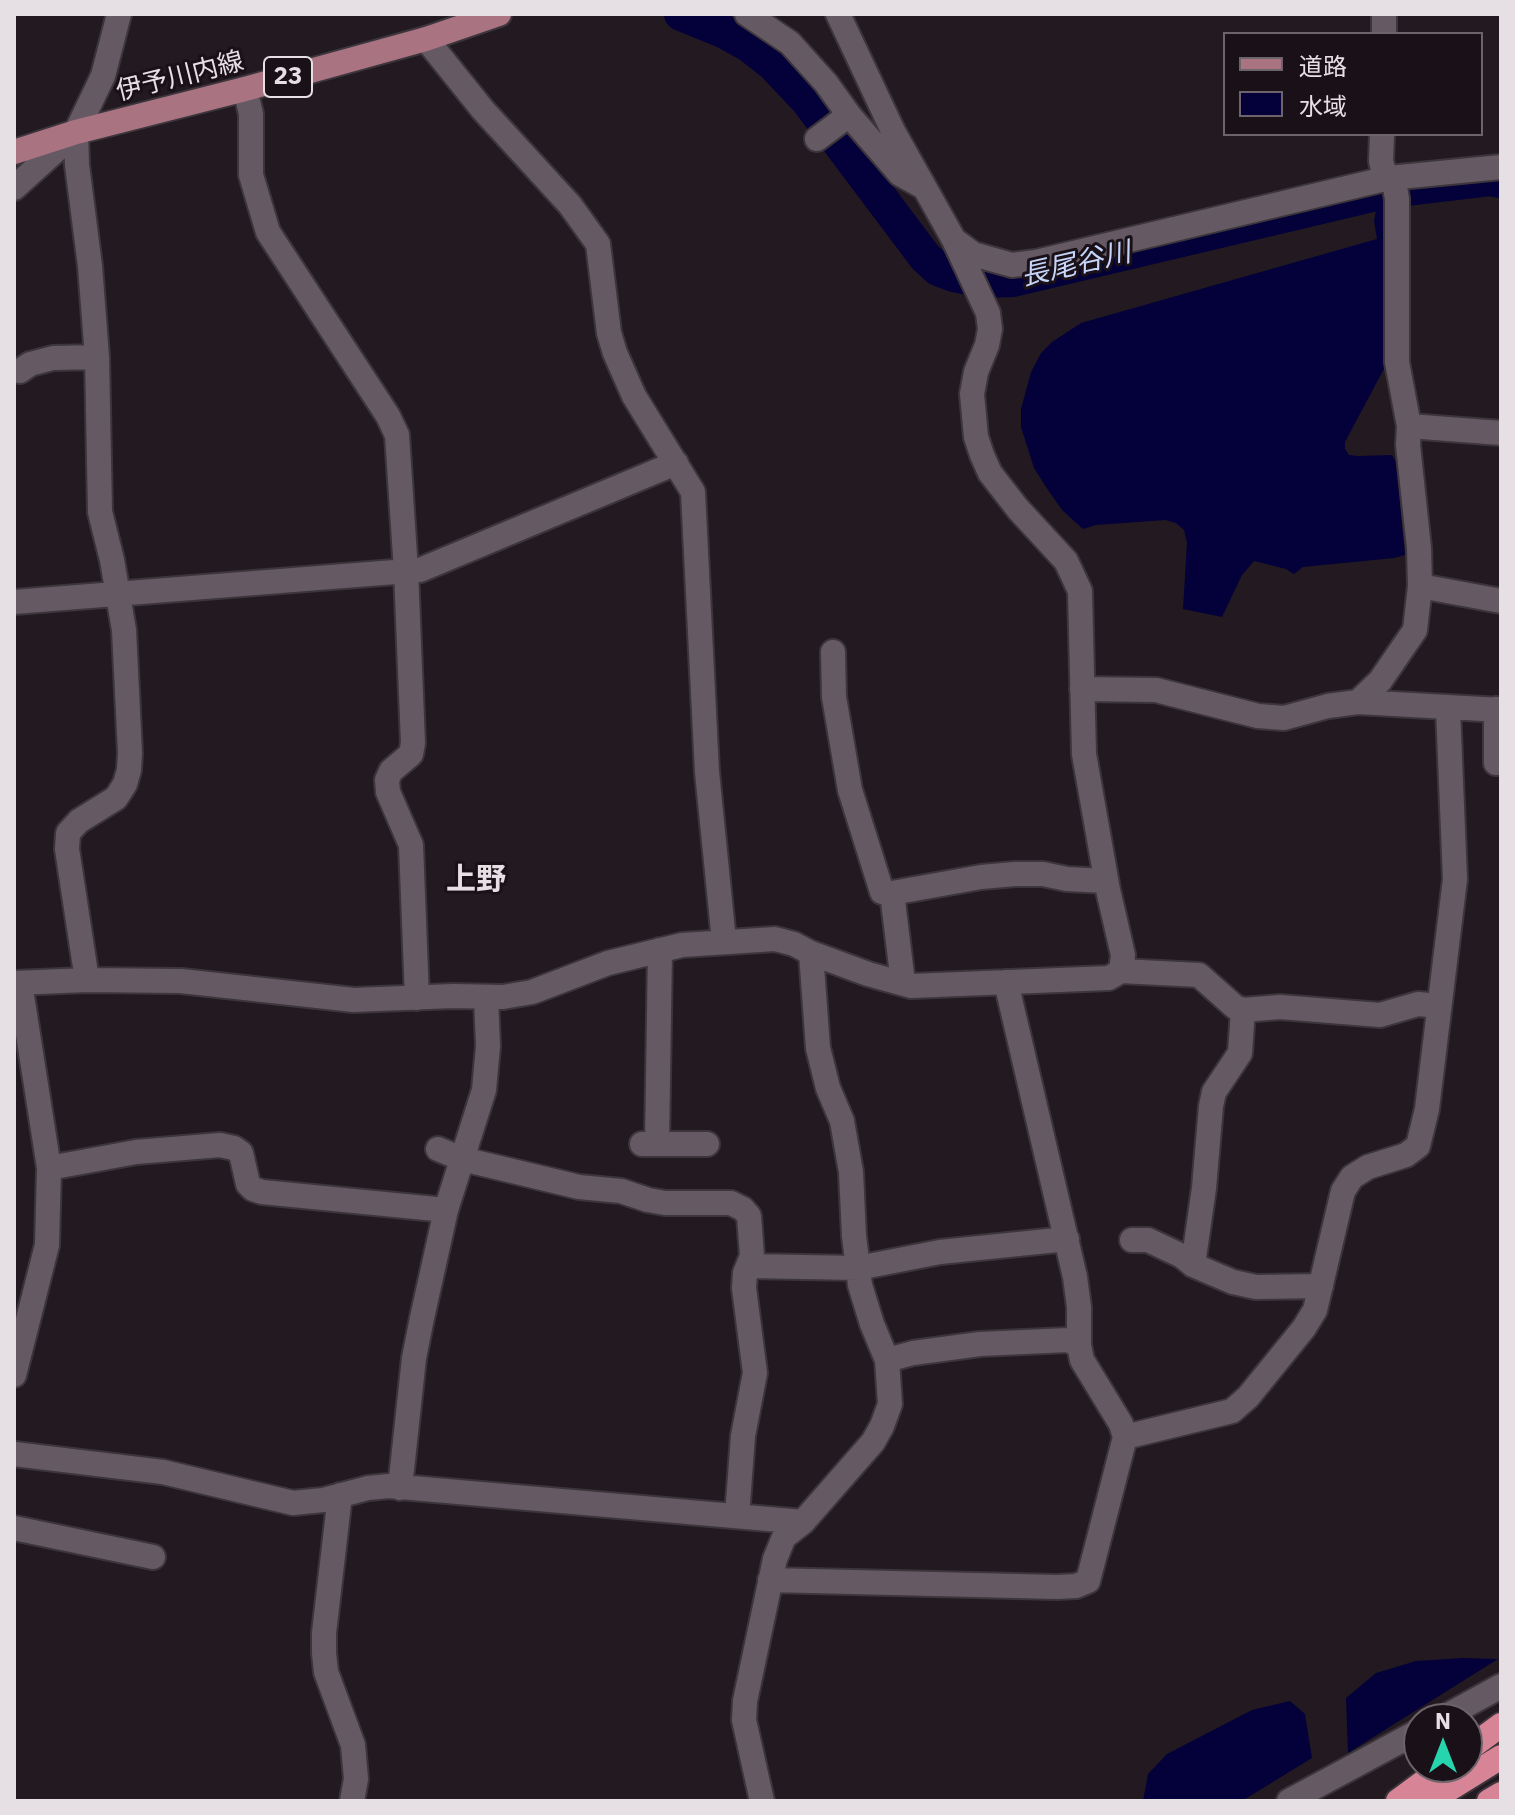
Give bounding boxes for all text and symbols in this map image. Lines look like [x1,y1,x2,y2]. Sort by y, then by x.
legend [1223,32,1483,136]
street label: 伊予川内線 [113,46,247,108]
text: 道路 [1299,50,1347,82]
road number: 23 [264,57,312,97]
text: 水域 [1299,90,1347,122]
water label: 長尾谷川 [1018,236,1134,294]
district label: 上野 [446,862,506,898]
north arrow [1403,1703,1483,1783]
text: N [1435,1706,1451,1735]

